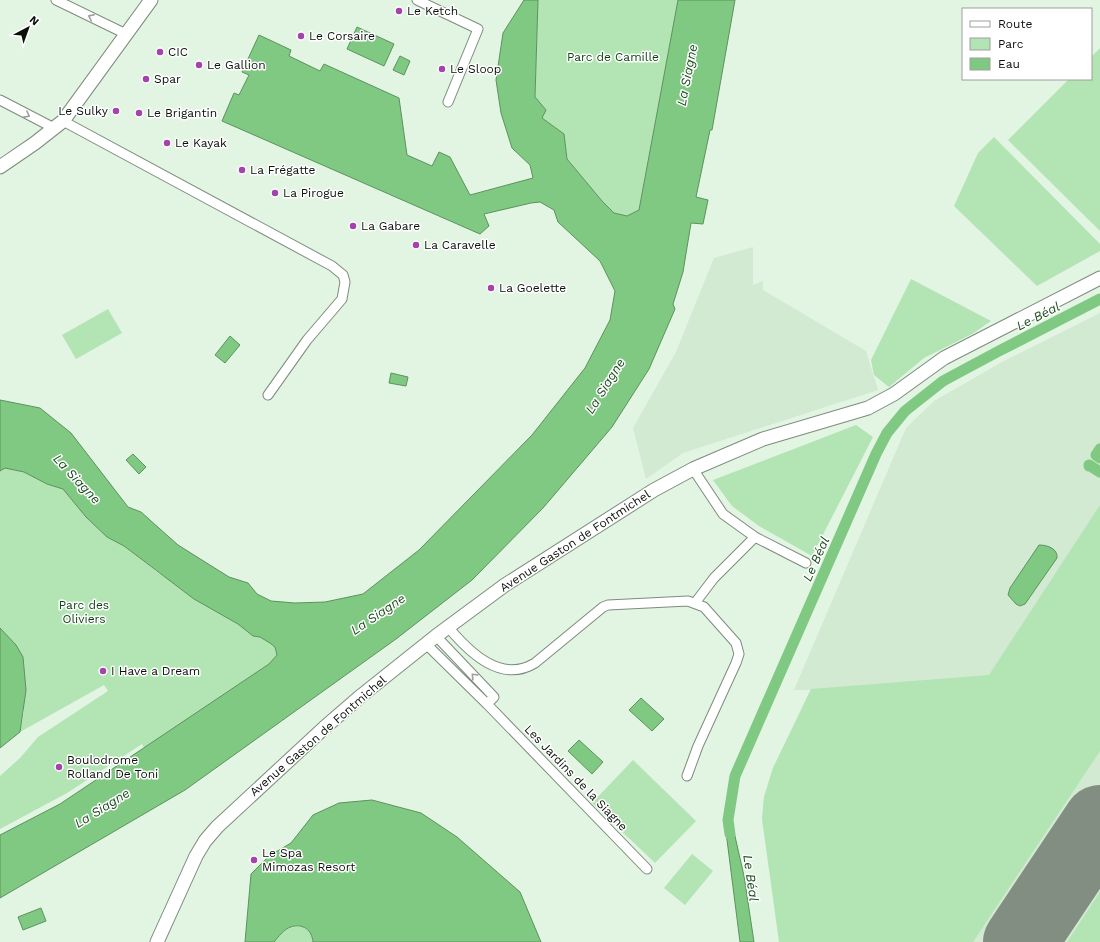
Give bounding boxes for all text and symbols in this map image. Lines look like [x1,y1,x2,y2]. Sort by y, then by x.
place label: Le Ketch [407,4,458,18]
marker: Le Ketch [394,6,404,16]
north arrow [8,8,48,48]
legend [962,8,1092,80]
text: N [27,13,42,28]
one-way arrow [88,14,96,22]
text: Route [998,17,1032,31]
place label: Le Corsaire [309,29,375,43]
marker: Le Corsaire [296,31,306,41]
text: Parc [998,37,1024,51]
water label: La Siagne [674,43,700,107]
place label: CIC [168,45,188,59]
marker: CIC [155,47,165,57]
park label: Parc de Camille [567,50,659,64]
text: Eau [998,57,1020,71]
place label: Le Gallion [207,58,266,72]
marker: Le Gallion [194,60,204,70]
place label: Le Sloop [450,62,501,76]
marker: Le Sloop [437,64,447,74]
place label: Spar [154,72,181,86]
marker: Spar [141,74,151,84]
place label: Le Sulky [58,104,109,118]
marker: Le Sulky [111,106,121,116]
place label: Le Brigantin [147,106,217,120]
marker: Le Brigantin [134,108,144,118]
one-way arrow [22,110,30,117]
place label: Le Kayak [175,136,227,150]
marker: Le Kayak [162,138,172,148]
place label: La Frégatte [250,163,315,177]
marker: La Frégatte [237,165,247,175]
place label: La Pirogue [283,186,344,200]
marker: La Pirogue [270,188,280,198]
place label: La Gabare [361,219,420,233]
marker: La Gabare [348,221,358,231]
place label: La Caravelle [424,238,496,252]
marker: La Caravelle [411,240,421,250]
place label: La Goelette [499,281,566,295]
marker: La Goelette [486,283,496,293]
water label: Le Béal [1014,299,1062,333]
water label: La Siagne [582,356,628,416]
water label: La Siagne [50,451,104,507]
street label: Avenue Gaston de Fontmichel [497,487,653,595]
water label: Le Béal [800,534,832,583]
water label: La Siagne [348,590,408,638]
park label: Parc des Oliviers [59,598,109,626]
place label: I Have a Dream [111,664,200,678]
marker: I Have a Dream [98,666,108,676]
street label: Avenue Gaston de Fontmichel [247,673,389,799]
one-way arrow [472,673,479,681]
street label: Les Jardins de la Siagne [522,722,630,834]
place label: Boulodrome Rolland De Toni [67,753,158,781]
marker: Boulodrome Rolland De Toni [54,762,64,772]
water label: La Siagne [72,785,132,831]
place label: Le Spa Mimozas Resort [262,846,355,874]
water label: Le Béal [740,854,762,902]
marker: Le Spa Mimozas Resort [249,855,259,865]

